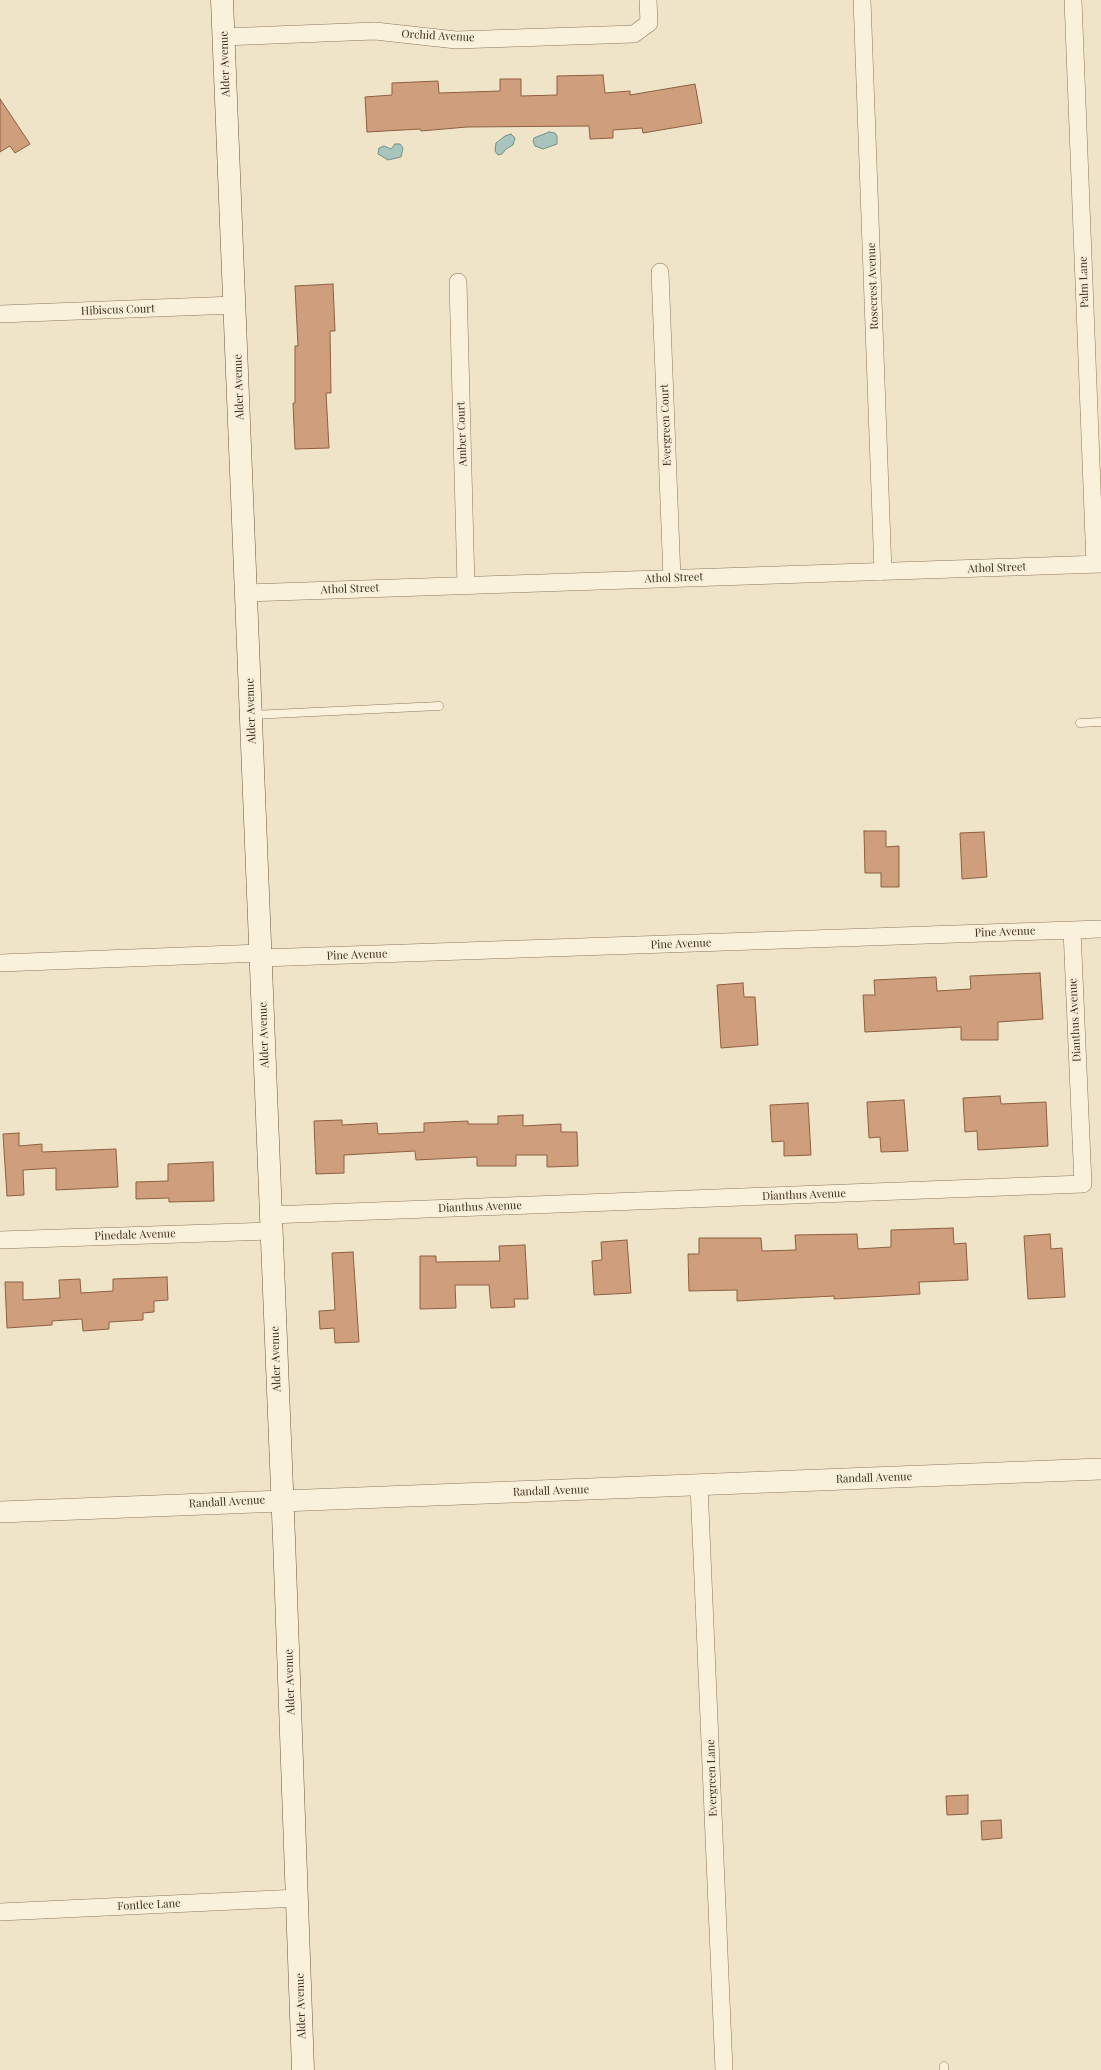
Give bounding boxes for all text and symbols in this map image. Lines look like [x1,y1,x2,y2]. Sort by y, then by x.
street label: Orchid Avenue [401,27,475,45]
street label: Alder Avenue [217,31,233,97]
street label: Rosecrest Avenue [865,242,881,330]
street label: Palm Lane [1077,256,1091,308]
street label: Hibiscus Court [81,302,155,318]
street label: Alder Avenue [231,354,247,420]
street label: Evergreen Court [658,384,674,466]
street label: Amber Court [454,401,470,467]
street label: Athol Street [967,560,1027,576]
street label: Athol Street [644,570,704,586]
street label: Athol Street [320,581,380,597]
street label: Alder Avenue [243,678,259,744]
street label: Pine Avenue [974,924,1036,940]
street label: Pine Avenue [650,936,712,952]
street label: Pine Avenue [326,947,388,963]
street label: Dianthus Avenue [1066,978,1084,1062]
street label: Alder Avenue [256,1002,272,1068]
street label: Dianthus Avenue [762,1187,846,1203]
street label: Dianthus Avenue [438,1199,522,1215]
street label: Pinedale Avenue [94,1227,176,1243]
street label: Alder Avenue [268,1326,284,1392]
street label: Randall Avenue [836,1470,912,1486]
street label: Randall Avenue [513,1483,589,1499]
street label: Randall Avenue [189,1493,265,1511]
street label: Alder Avenue [282,1649,298,1715]
street label: Evergreen Lane [704,1739,720,1817]
street label: Fontlee Lane [117,1897,181,1913]
street label: Alder Avenue [293,1973,309,2039]

